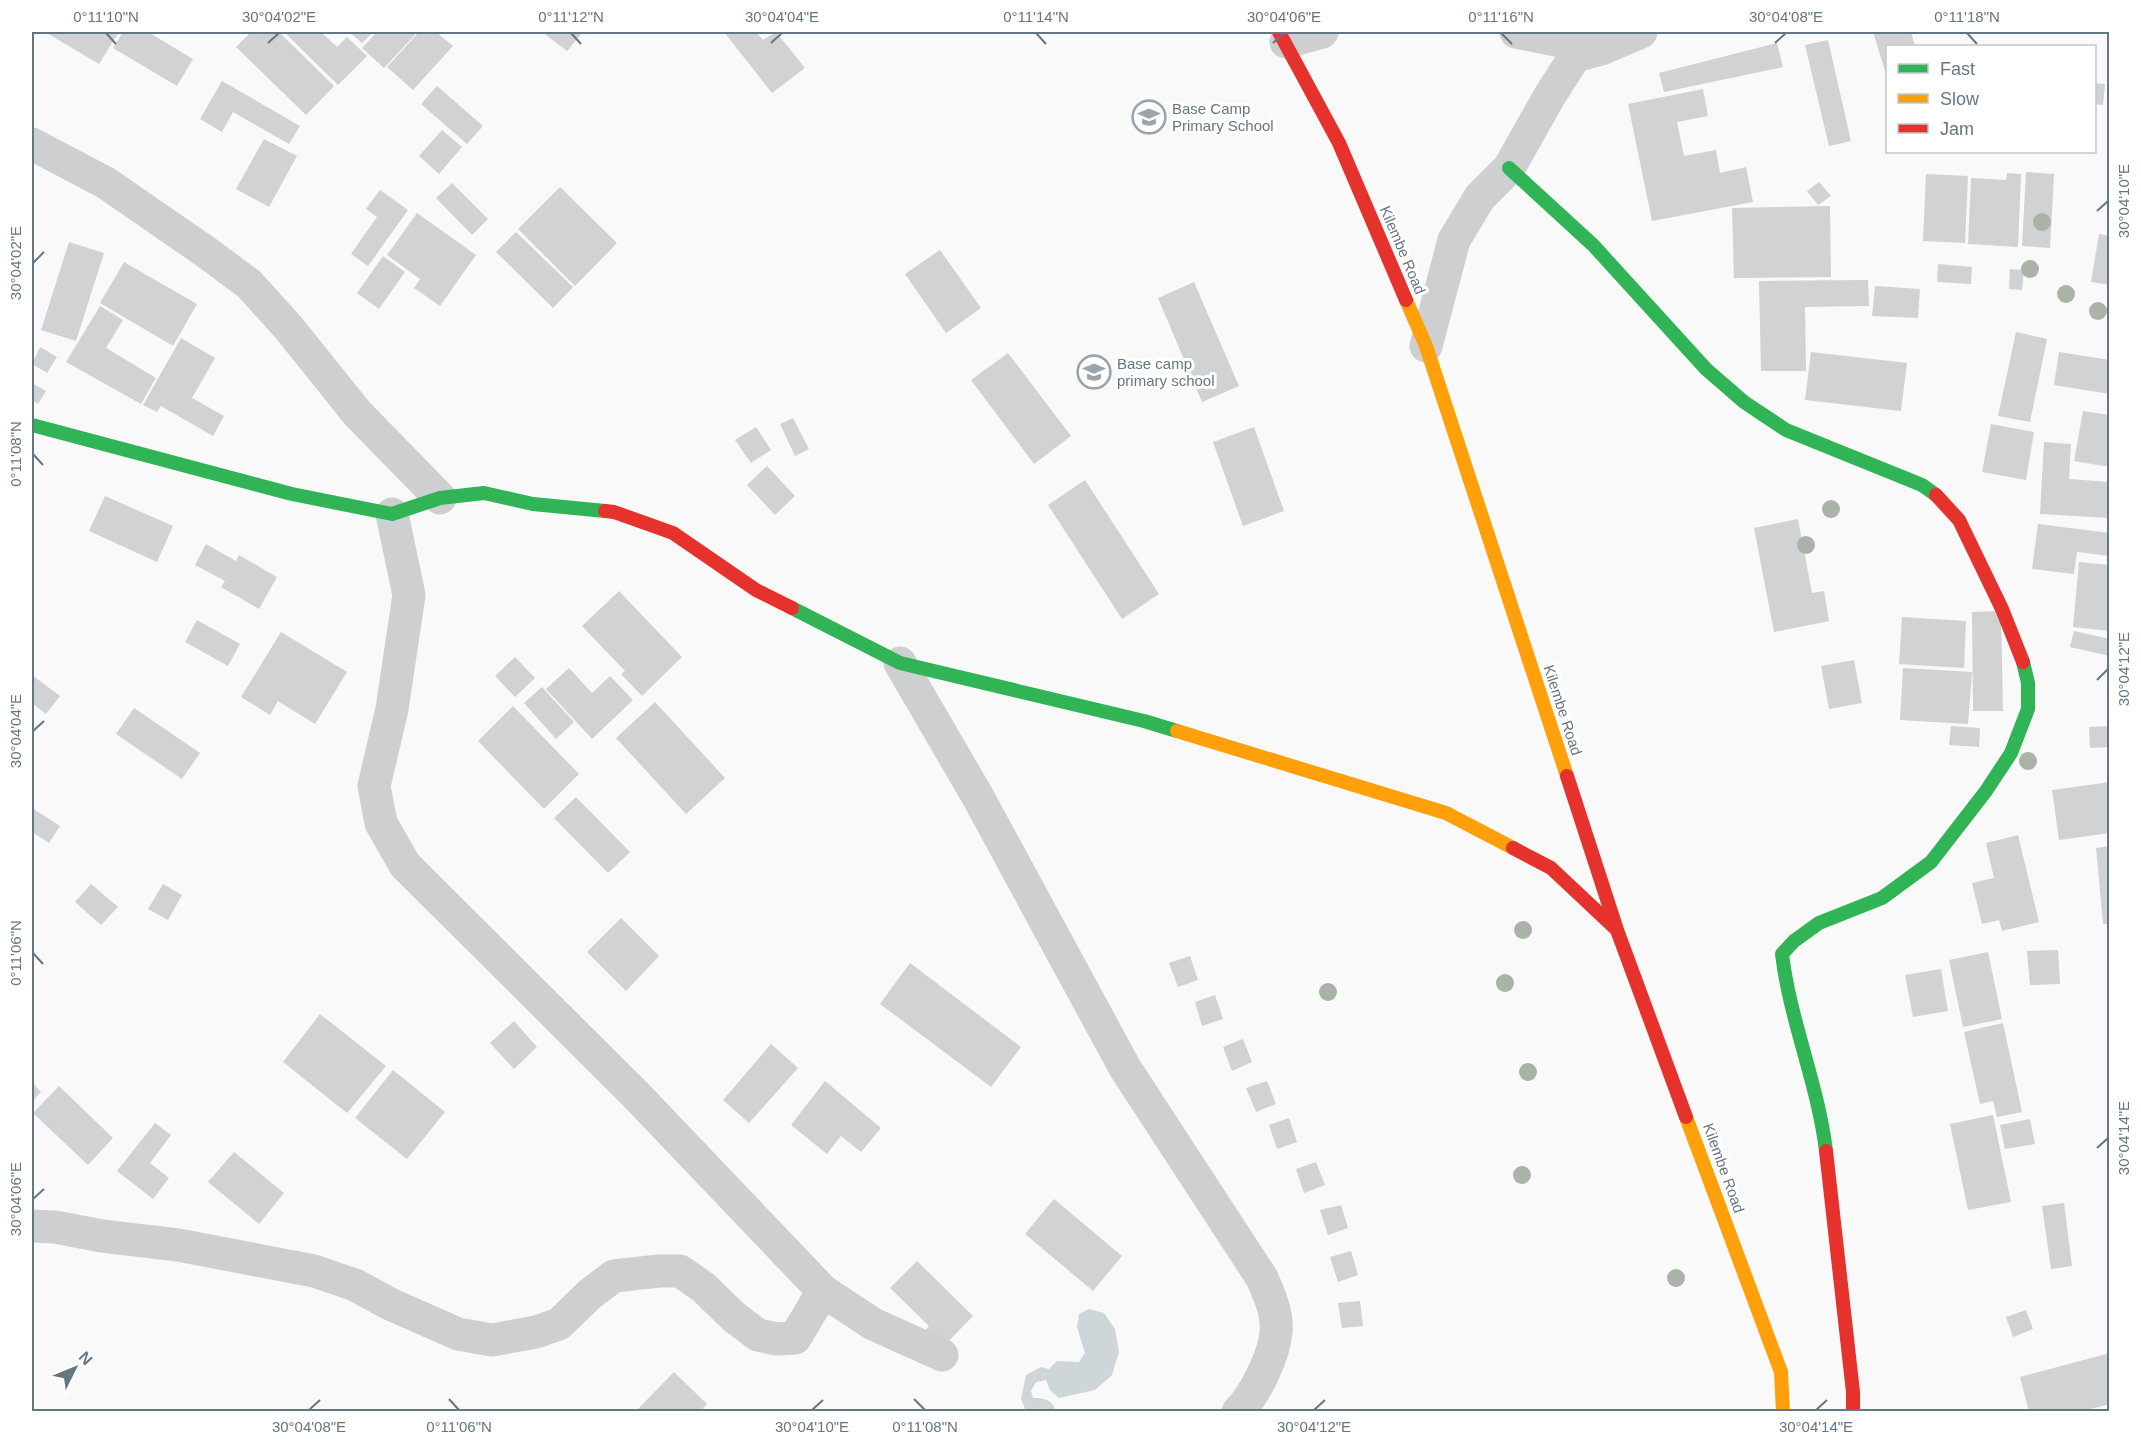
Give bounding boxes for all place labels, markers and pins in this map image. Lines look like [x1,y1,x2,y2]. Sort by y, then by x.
school or university icon: Base Camp Primary School [1131,99,1167,135]
place label: Base Camp Primary School [1172,100,1274,134]
school or university icon: Base camp primary school [1076,354,1112,390]
place label: Base camp primary school [1117,355,1215,389]

